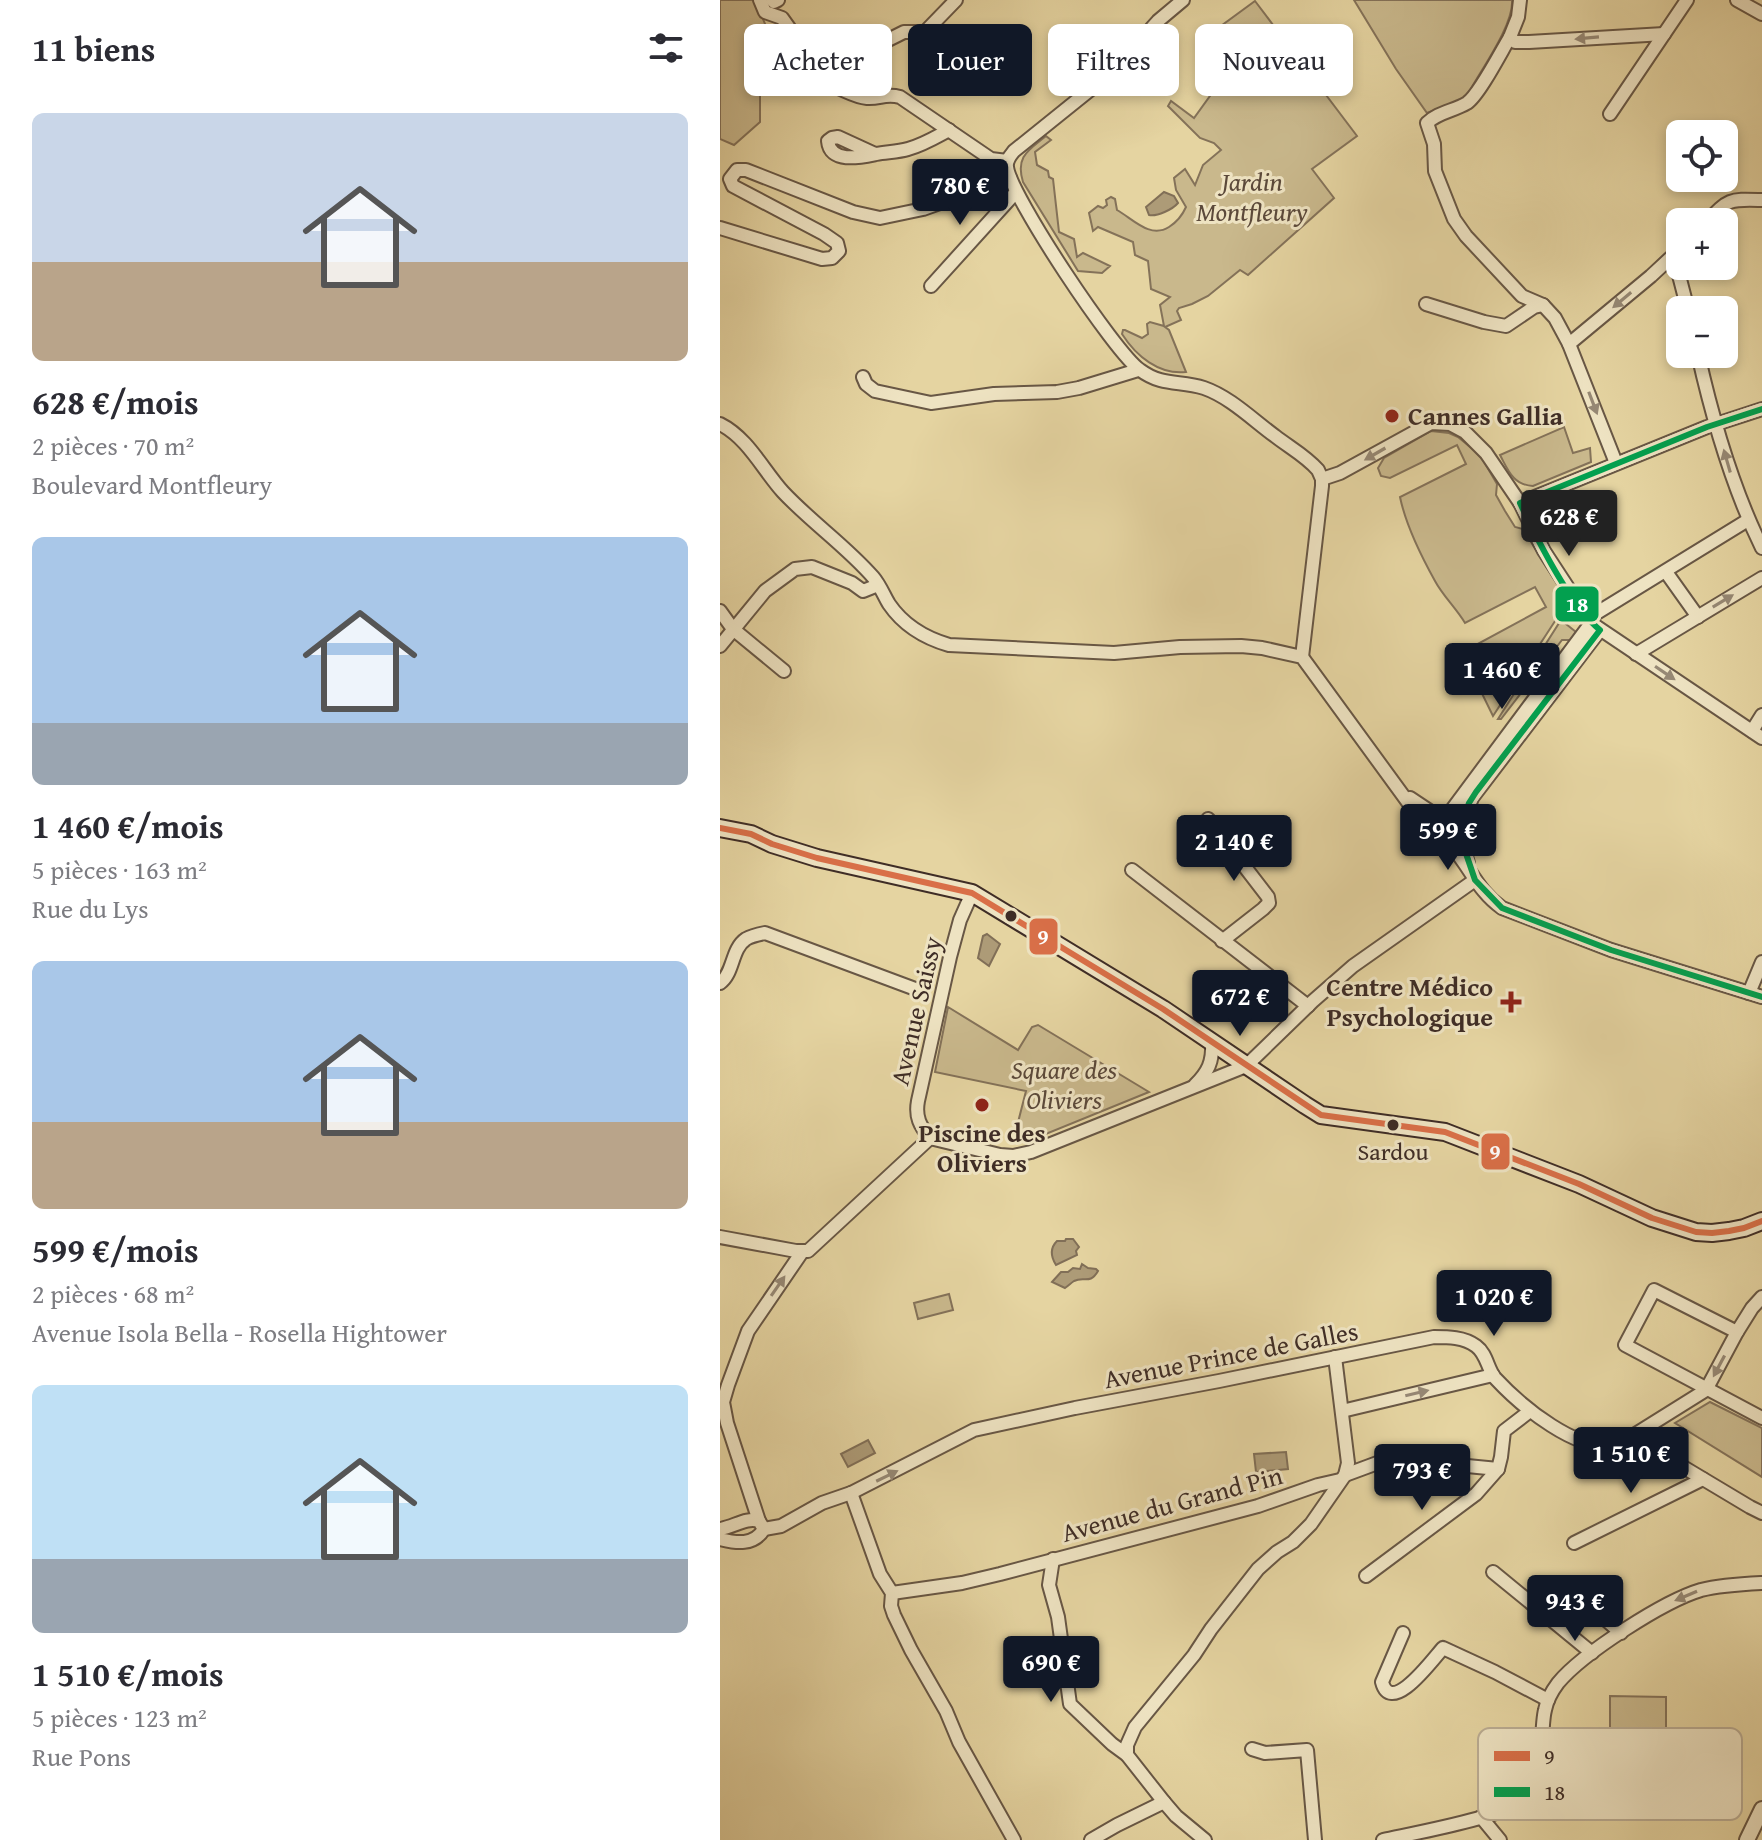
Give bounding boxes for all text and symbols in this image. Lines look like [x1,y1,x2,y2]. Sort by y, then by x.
text: 11 biens [32,24,155,73]
chip: Acheter [744,24,892,96]
chip: Louer [908,24,1032,96]
chip: Filtres [1048,24,1179,96]
chip: Nouveau [1195,24,1353,96]
icon: filters [644,26,688,70]
one-way arrow [1574,32,1599,45]
map controls [1666,120,1738,368]
button: locate [1666,120,1738,192]
pin: 780 € [904,159,1016,227]
park label: Jardin Montfleury [1196,162,1308,231]
icon: home [288,165,432,309]
text: 780 € [930,165,990,204]
button: + [1666,208,1738,280]
one-way arrow [1612,291,1632,308]
button: − [1666,296,1738,368]
text: 628 €/mois [32,377,199,426]
one-way arrow [1586,391,1599,415]
place label: Cannes Gallia [1408,396,1564,435]
marker: Cannes Gallia [1383,407,1401,425]
text: 2 pièces · 70 m² [32,426,194,465]
one-way arrow [1364,447,1387,461]
one-way arrow [1720,448,1733,472]
text: Boulevard Montfleury [32,465,272,504]
pin: 628 € [1513,490,1625,558]
text: 628 € [1539,496,1599,535]
line badge: 18 [1554,585,1600,623]
text: 18 [1566,588,1588,620]
icon: home [288,589,432,733]
one-way arrow [1712,595,1734,609]
pin: 1 460 € [1428,643,1576,711]
text: 1 460 € [1463,649,1541,688]
one-way arrow [1654,665,1676,680]
text: 1 460 €/mois [32,801,224,850]
pin: 599 € [1392,804,1504,872]
text: 599 € [1418,810,1478,849]
pin: 2 140 € [1160,815,1308,883]
text: 2 140 € [1195,821,1273,860]
text: 5 pièces · 163 m² [32,850,207,889]
text: Rue du Lys [32,889,149,928]
unlabelled marker [1003,908,1019,924]
line badge: 9 [1028,917,1059,956]
text: 9 [1037,920,1049,952]
street label: Avenue Saissy [879,933,952,1089]
place label: Centre Médico Psychologique [1326,967,1493,1036]
pin: 672 € [1184,970,1296,1038]
text: 672 € [1210,976,1270,1015]
marker: Centre Médico Psychologique [1500,991,1522,1013]
icon: home [288,1013,432,1157]
park label: Square des Oliviers [1011,1050,1118,1119]
marker: Piscine des Oliviers [973,1096,991,1114]
place label: Piscine des Oliviers [918,1113,1046,1182]
marker: Sardou [1385,1117,1401,1133]
line badge: 9 [1480,1132,1511,1171]
place label: Sardou [1358,1134,1428,1169]
text: 9 [1489,1135,1501,1167]
text: 599 €/mois [32,1225,199,1274]
pin: 1 020 € [1420,1270,1568,1338]
text: 2 pièces · 68 m² [32,1274,194,1313]
one-way arrow [770,1275,786,1297]
text: 1 020 € [1455,1276,1533,1315]
street label: Avenue Prince de Galles [1100,1311,1361,1398]
text: Avenue Isola Bella - Rosella Hightower [32,1313,447,1352]
one-way arrow [1712,1355,1725,1378]
one-way arrow [1405,1386,1430,1399]
pin: 1 510 € [1557,1427,1705,1495]
text: 1 510 € [1592,1433,1670,1472]
icon: home [288,1437,432,1581]
pin: 793 € [1366,1444,1478,1512]
text: 793 € [1392,1450,1452,1489]
street label: Avenue du Grand Pin [1057,1455,1287,1552]
one-way arrow [875,1469,898,1482]
pin: 943 € [1519,1575,1631,1643]
text: 943 € [1545,1581,1605,1620]
one-way arrow [1674,1590,1698,1603]
pin: 690 € [995,1636,1107,1704]
text: 690 € [1021,1642,1081,1681]
text: 1 510 €/mois [32,1649,224,1698]
text: 5 pièces · 123 m² [32,1698,207,1737]
legend [1478,1728,1742,1820]
text: Rue Pons [32,1737,131,1776]
text: 9 [1544,1740,1555,1772]
text: 18 [1544,1776,1565,1808]

